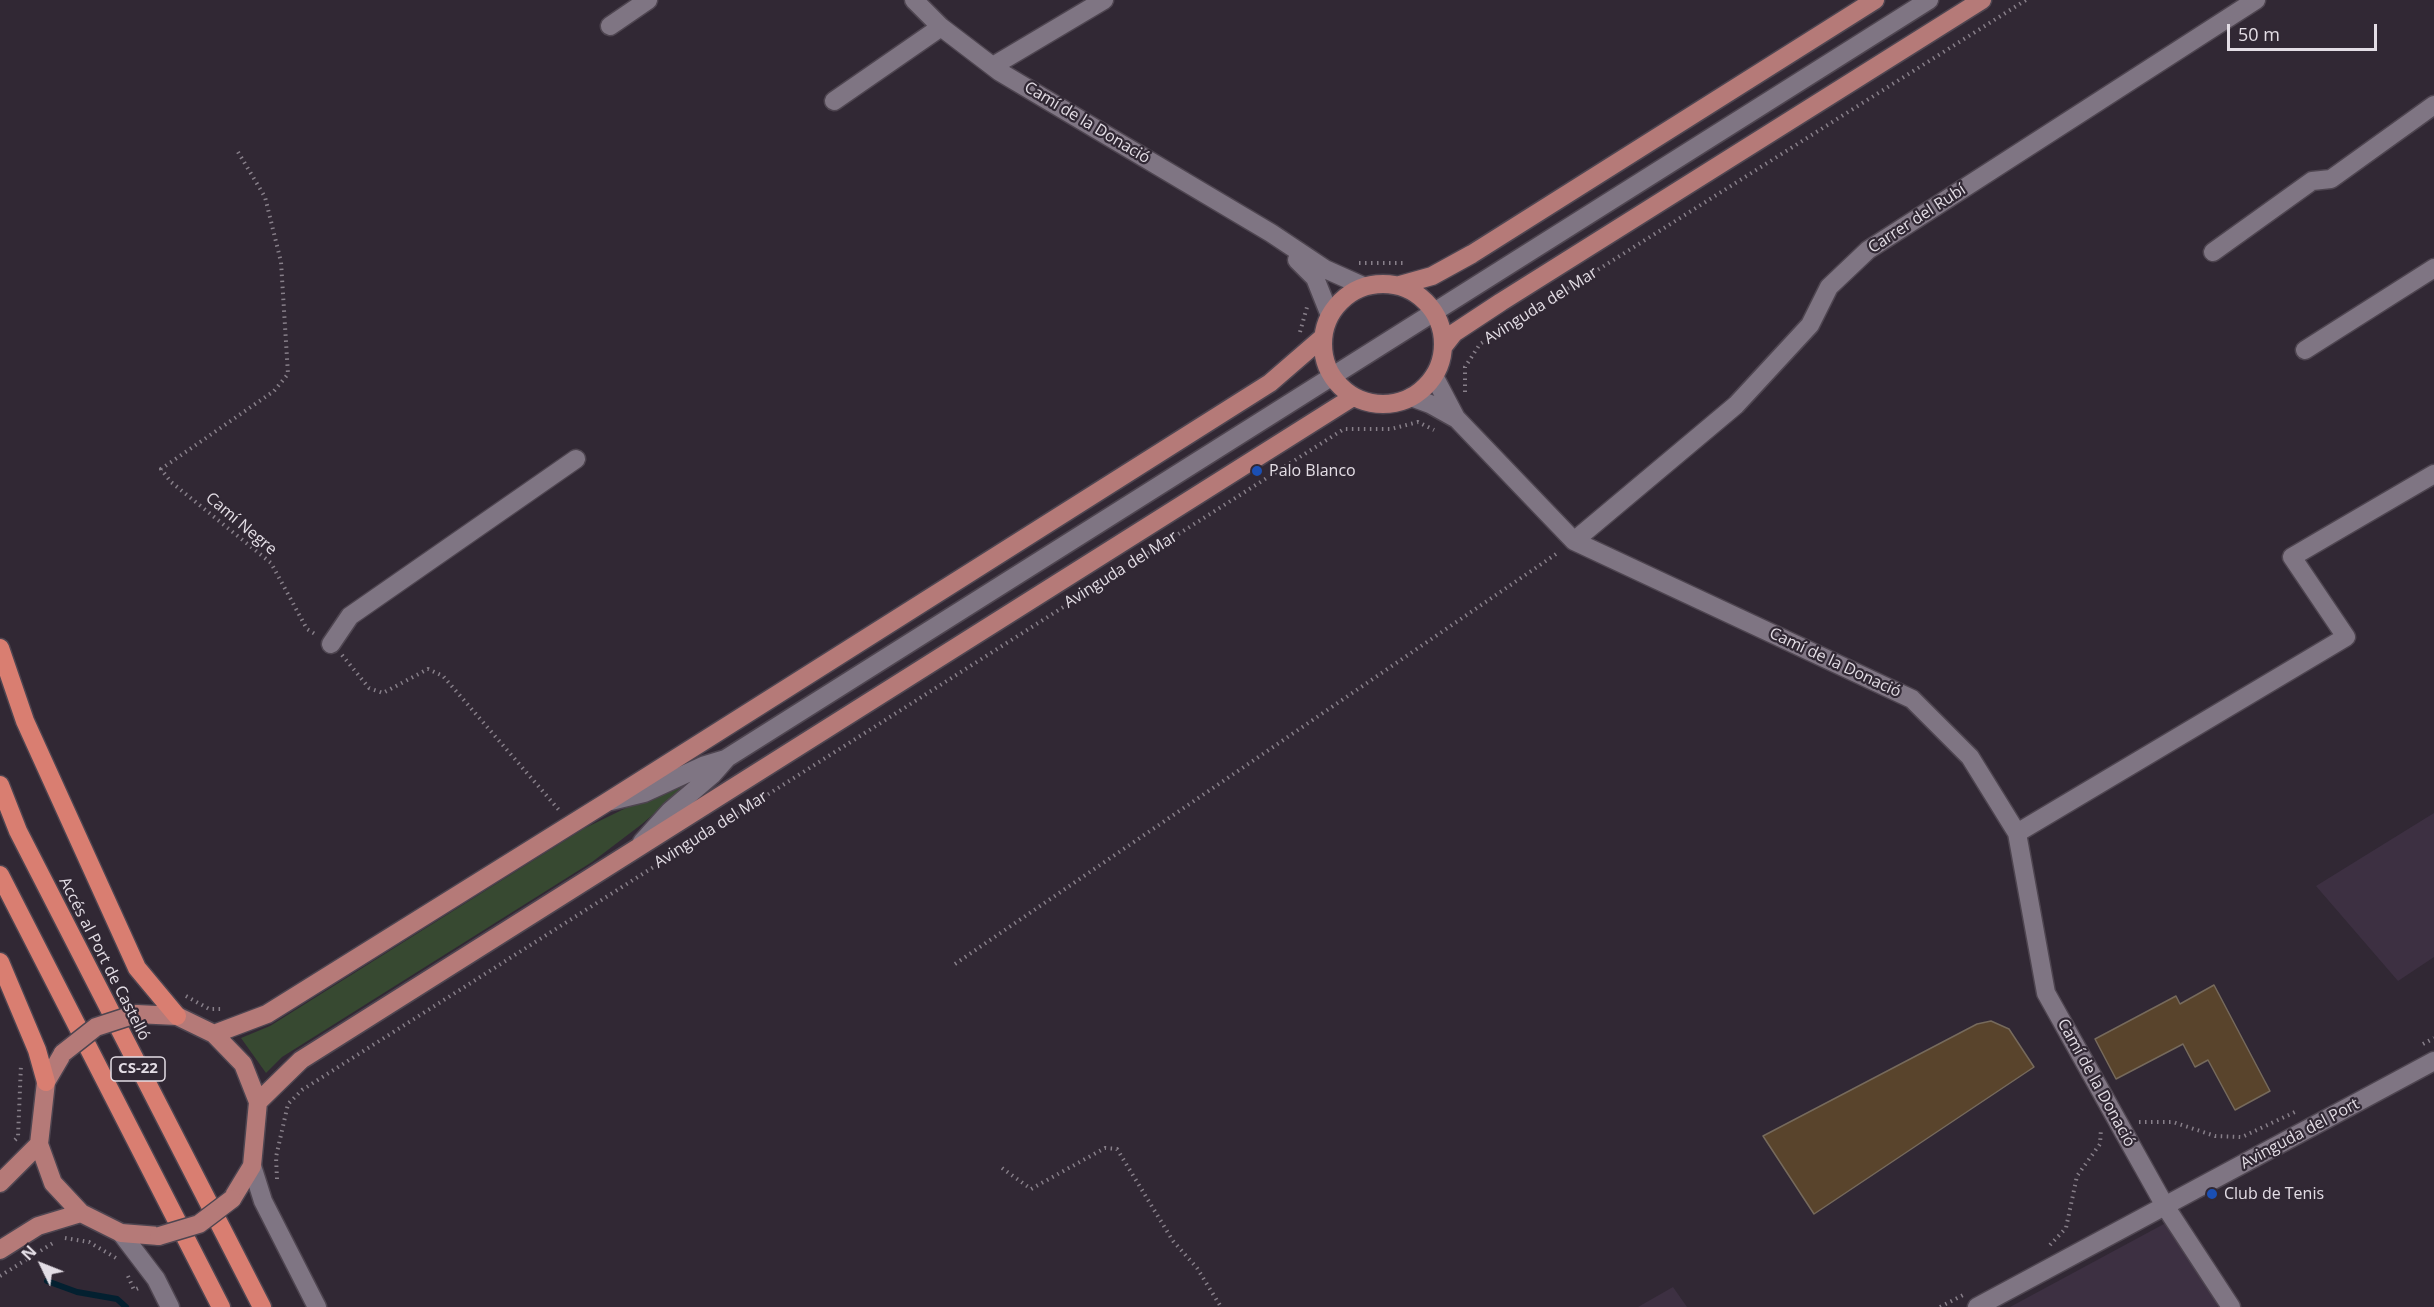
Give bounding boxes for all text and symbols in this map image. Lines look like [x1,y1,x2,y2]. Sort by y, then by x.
scale bar [2230,12,2380,50]
text: 50 m [2238,22,2280,46]
street label: Camí de la Donació [1021,78,1153,168]
street label: Carrer del Rubí [1865,180,1969,258]
street label: Avinguda del Mar [1481,263,1601,349]
place label: Palo Blanco [1269,461,1356,481]
marker: Palo Blanco [1250,464,1264,478]
street label: Camí Negre [201,489,281,559]
street label: Avinguda del Mar [1061,527,1181,613]
street label: Camí de la Donació [1766,624,1904,702]
street label: Avinguda del Mar [651,787,771,873]
street label: Accés al Port de Castelló [54,874,154,1044]
street label: Camí de la Donació [2053,1016,2139,1150]
road number: CS-22 [111,1057,165,1081]
street label: Avinguda del Port [2237,1095,2363,1173]
place label: Club de Tenis [2224,1184,2324,1204]
marker: Club de Tenis [2205,1187,2219,1201]
north arrow [12,1235,72,1295]
text: N [16,1240,41,1265]

